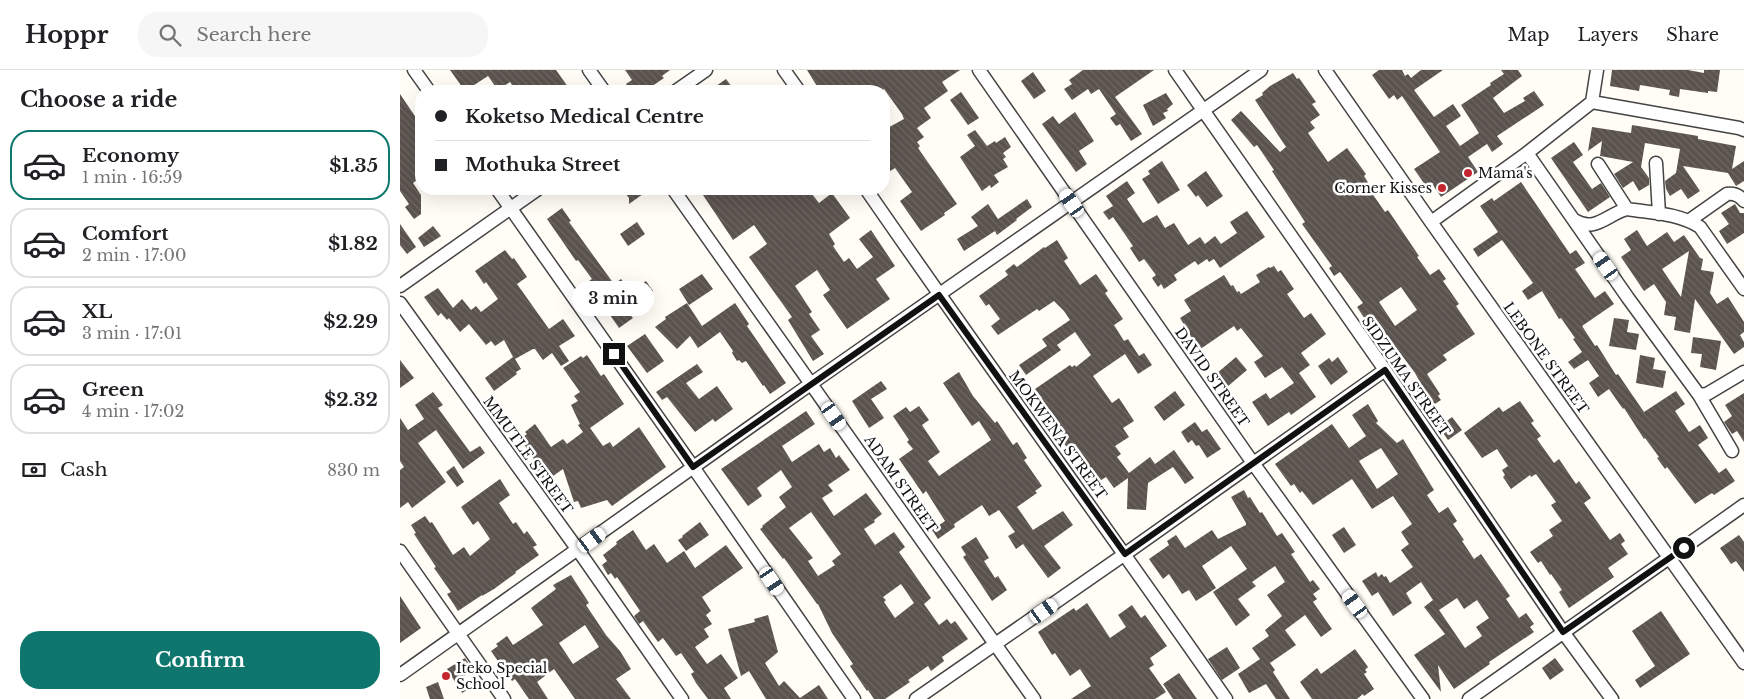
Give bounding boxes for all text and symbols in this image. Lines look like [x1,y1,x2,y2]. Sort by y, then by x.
search box [138,12,488,57]
text: Hoppr [25,20,108,49]
icon: search [156,21,184,49]
text: Search here [196,23,311,46]
text: Map [1508,24,1549,46]
text: Layers [1577,24,1638,46]
text: Share [1666,24,1719,46]
text: Choose a ride [20,86,177,113]
text: Koketso Medical Centre [465,105,704,128]
icon: car [22,143,67,188]
text: Economy [82,144,179,167]
text: Mothuka Street [465,153,620,176]
text: $1.35 [329,154,378,177]
place label: Mama's [1478,164,1533,182]
text: 1 min · 16:59 [82,167,182,187]
marker: Mama's [1462,167,1474,179]
place label: Corner Kisses [1334,179,1432,197]
marker: Corner Kisses [1436,182,1448,194]
car [1057,186,1086,220]
icon: car [22,221,67,266]
text: Comfort [82,222,169,245]
text: $1.82 [328,232,378,255]
text: 2 min · 17:00 [82,245,186,265]
car [1591,249,1620,283]
callout: 3 min [573,282,655,316]
text: 3 min [588,288,638,308]
icon: car [22,299,67,344]
street label: LEBONE STREET [1499,299,1593,417]
text: XL [82,300,112,323]
text: $2.29 [323,310,378,333]
street label: SIDZUMA STREET [1358,313,1454,439]
text: 3 min · 17:01 [82,323,182,343]
street label: DAVID STREET [1171,324,1253,430]
route end [603,343,625,365]
street label: MOKWENA STREET [1005,367,1111,503]
icon: car [22,377,67,422]
text: Green [82,378,144,401]
text: $2.32 [324,388,378,411]
street label: MMUTLE STREET [479,393,577,517]
car [819,399,848,433]
text: 4 min · 17:02 [82,401,184,421]
street label: ADAM STREET [860,431,942,537]
icon: cash [20,456,48,484]
text: Cash [60,458,107,481]
text: 830 m [327,460,380,480]
car [575,525,608,555]
route start [1673,537,1695,559]
car [757,564,786,598]
car [1340,587,1369,621]
car [1027,596,1060,626]
button: Confirm [20,631,380,689]
place label: Iteko Special School [456,659,548,693]
marker: Iteko Special School [440,670,452,682]

